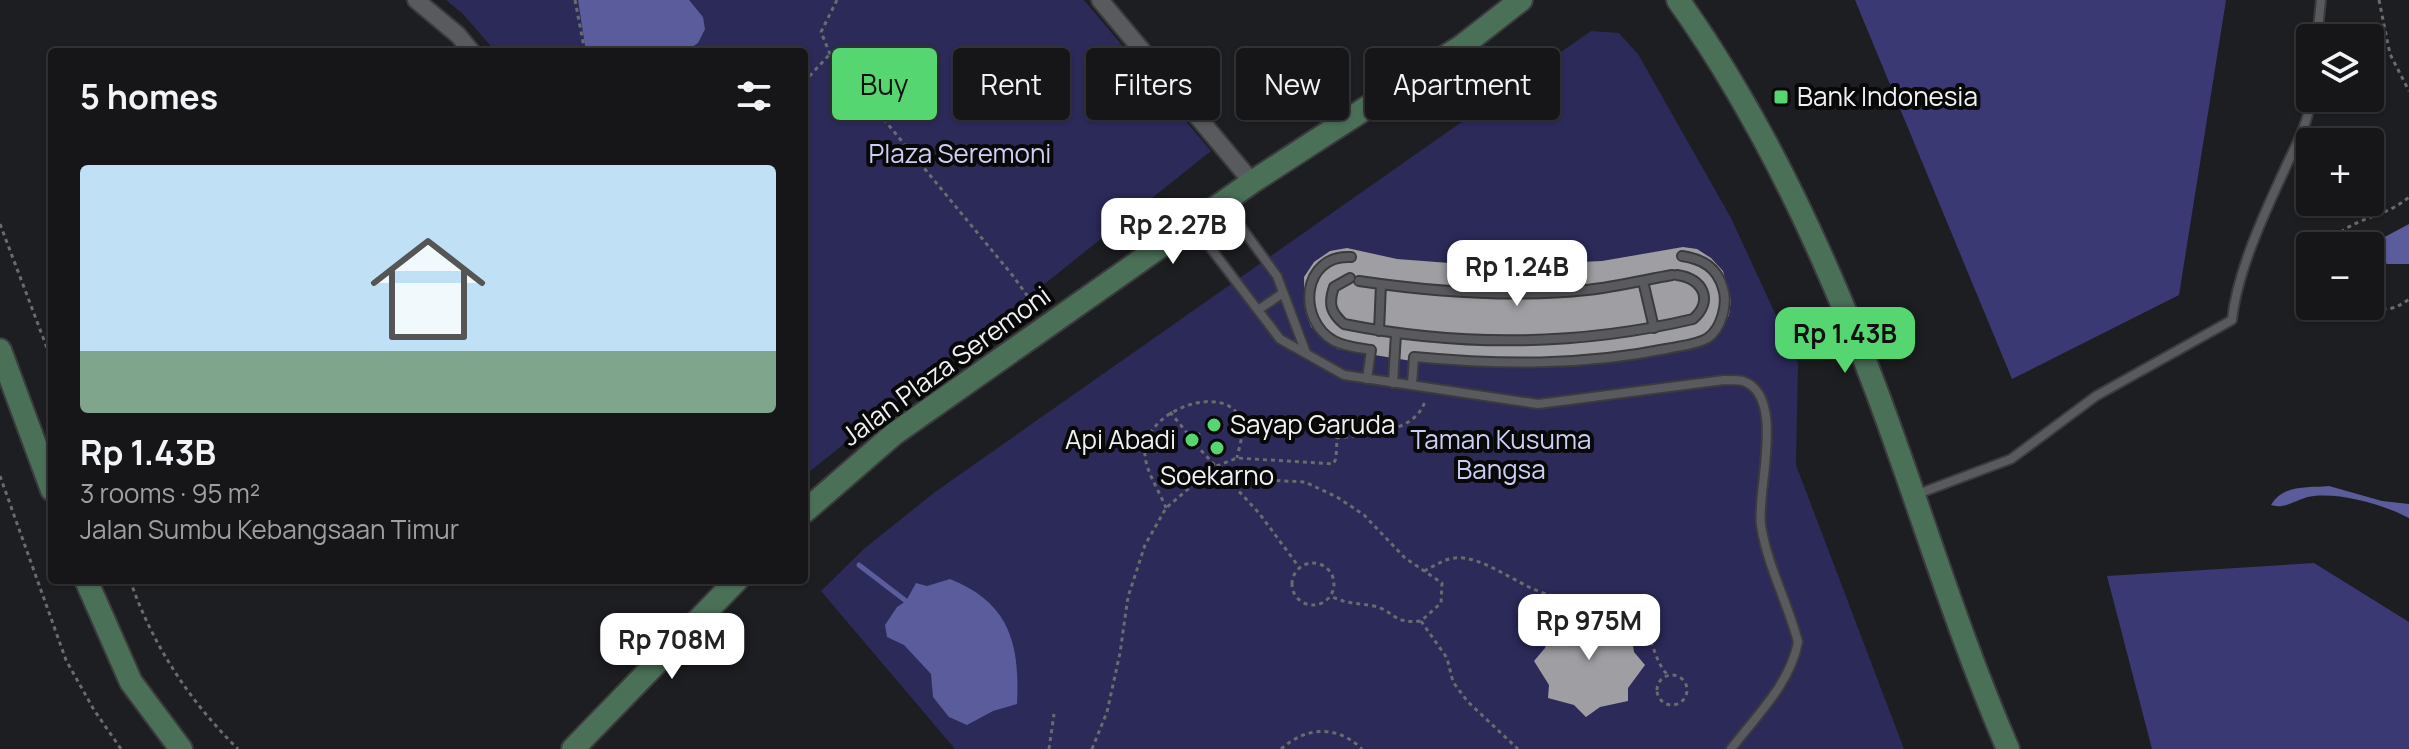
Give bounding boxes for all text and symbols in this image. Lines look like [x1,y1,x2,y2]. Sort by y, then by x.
map controls [2296,24,2384,320]
button: layers [2296,24,2384,112]
chip: Buy [832,48,937,120]
chip: Rent [953,48,1070,120]
chip: Filters [1086,48,1220,120]
chip: New [1236,48,1349,120]
chip: Apartment [1365,48,1560,120]
text: 5 homes [80,73,218,119]
icon: filters [732,74,776,118]
place label: Bank Indonesia [1797,78,1978,114]
marker: Bank Indonesia [1772,88,1790,106]
button: + [2296,128,2384,216]
park label: Plaza Seremoni [869,135,1051,171]
pin: Rp 2.27B [1090,198,1256,266]
text: Rp 2.27B [1119,206,1227,242]
icon: home [356,217,500,361]
button: − [2296,232,2384,320]
pin: Rp 1.24B [1434,240,1600,308]
text: Rp 1.24B [1465,248,1569,284]
street label: Jalan Plaza Seremoni [833,277,1057,453]
pin: Rp 1.43B [1762,307,1928,375]
text: Rp 1.43B [1793,315,1897,351]
place label: Sayap Garuda [1230,406,1395,442]
marker: Sayap Garuda [1205,416,1223,434]
place label: Api Abadi [1065,421,1176,457]
park label: Taman Kusuma Bangsa [1411,421,1591,487]
text: Rp 1.43B [80,429,216,475]
marker: Api Abadi [1183,431,1201,449]
marker: Soekarno [1208,439,1226,457]
place label: Soekarno [1160,457,1274,493]
text: 3 rooms · 95 m² [80,475,260,511]
text: Jalan Sumbu Kebangsaan Timur [80,511,459,547]
pin: Rp 975M [1515,594,1663,662]
text: Rp 975M [1536,602,1642,638]
pin: Rp 708M [598,613,746,681]
text: Rp 708M [618,621,726,657]

